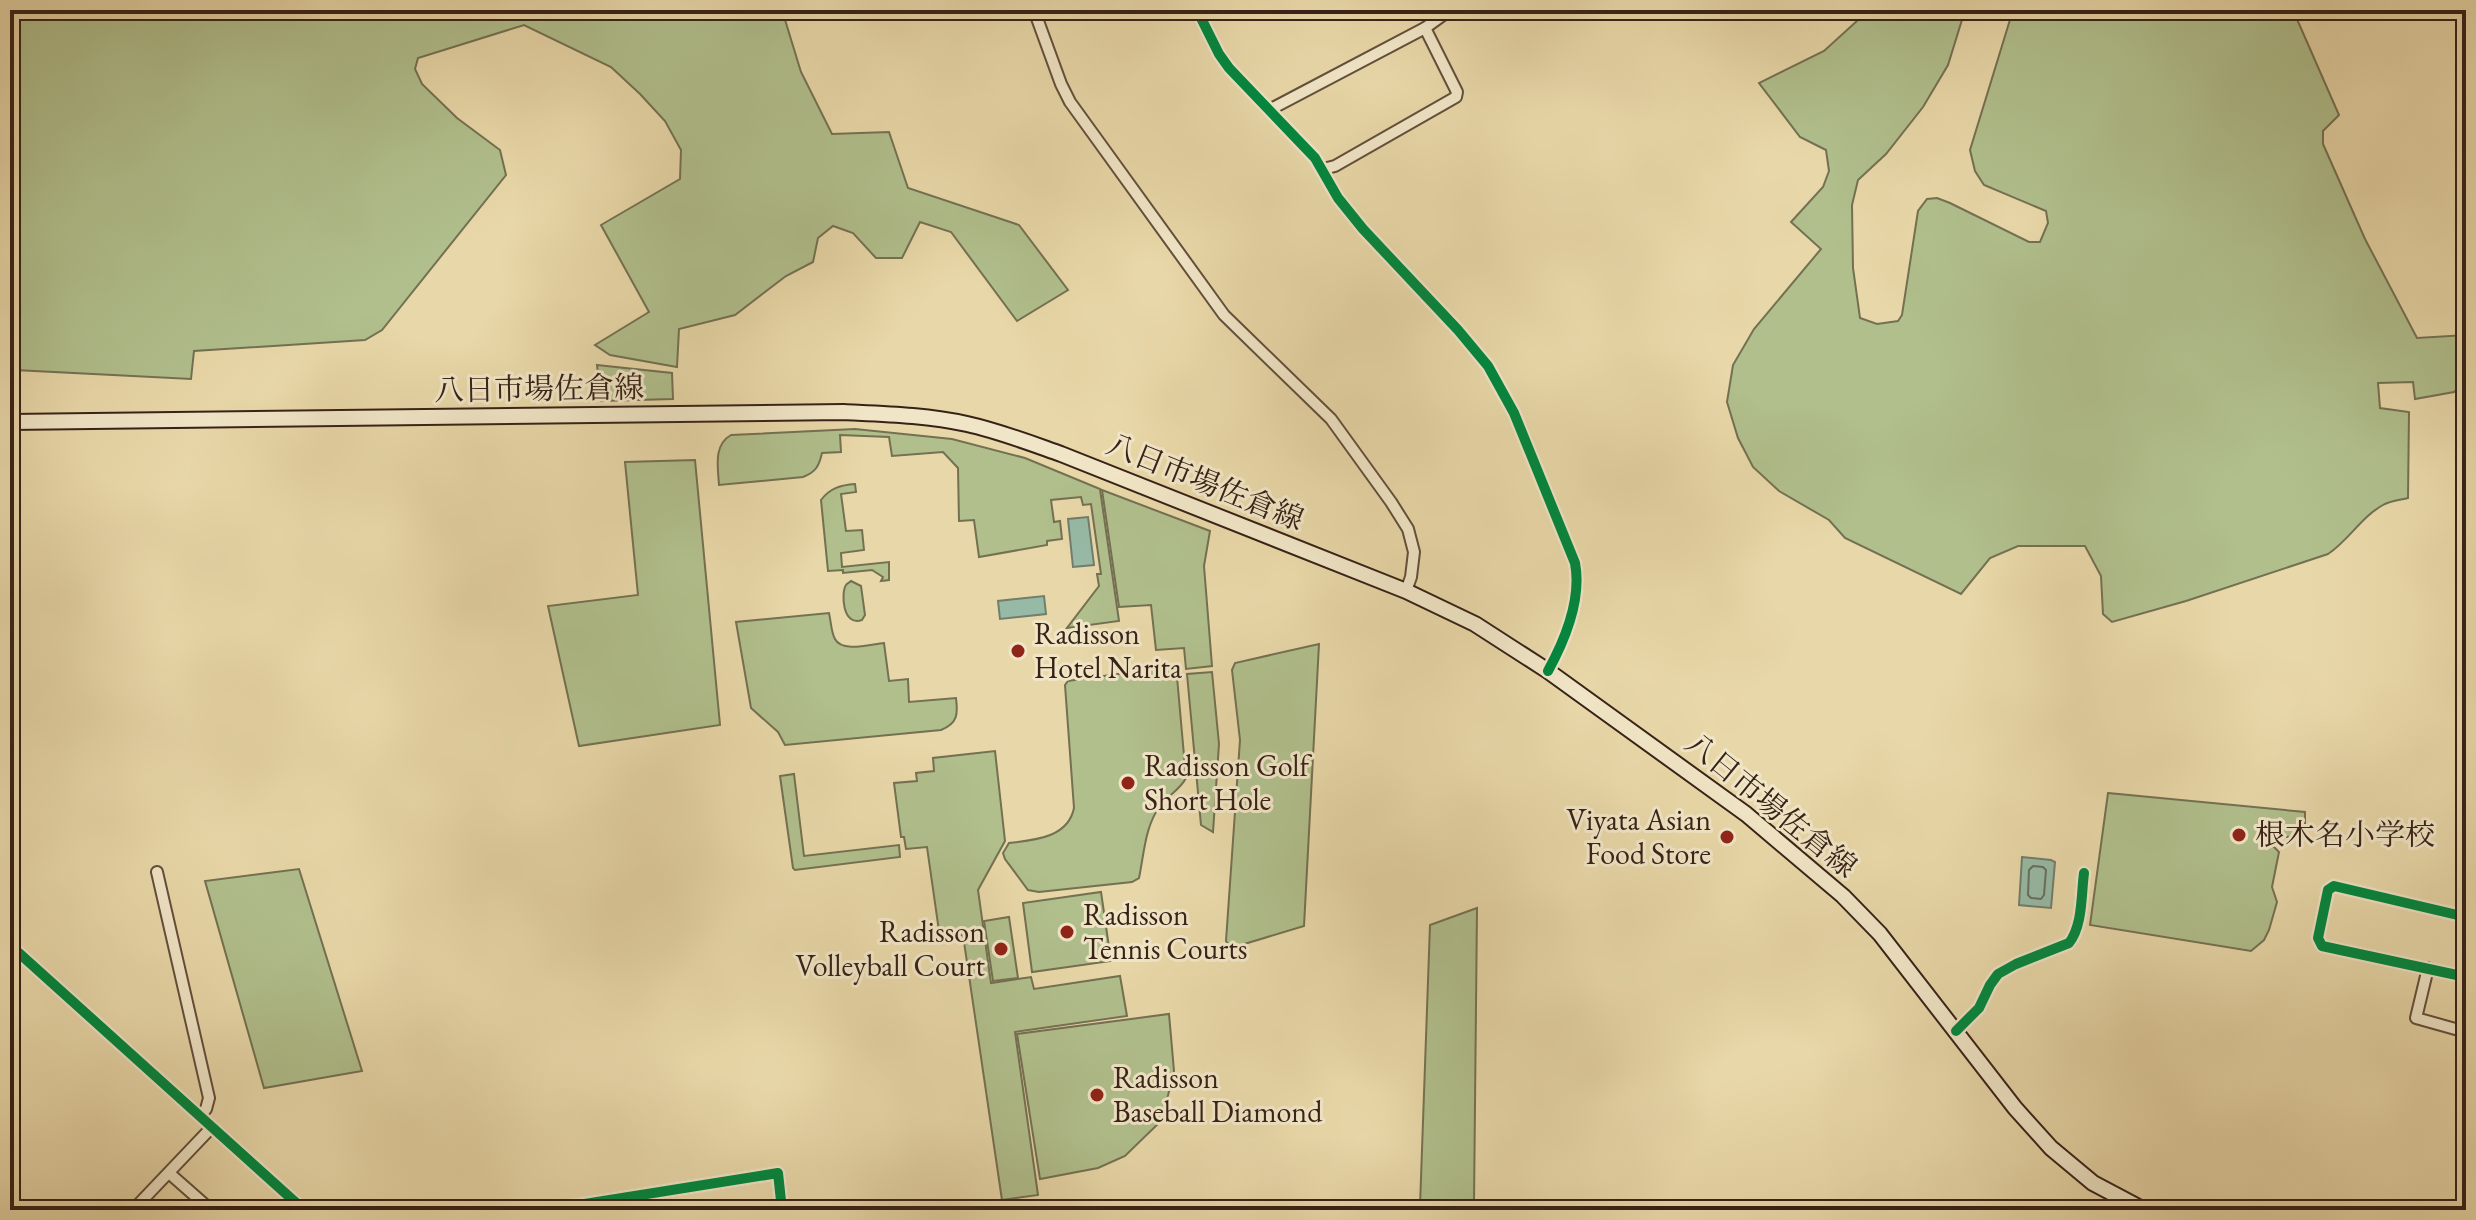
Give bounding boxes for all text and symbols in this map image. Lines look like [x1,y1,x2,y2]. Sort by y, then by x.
street label: 八日市場佐倉線 [434,367,644,410]
street label: 八日市場佐倉線 [1101,424,1310,539]
place label: Radisson Hotel Narita [1034,614,1182,687]
marker: Radisson Hotel Narita [1009,642,1027,660]
street label: 八日市場佐倉線 [1677,723,1865,886]
place label: Radisson Golf Short Hole [1144,746,1312,819]
marker: Radisson Golf Short Hole [1119,774,1137,792]
place label: Viyata Asian Food Store [1566,800,1711,873]
place label: 根木名小学校 [2255,815,2435,854]
marker: 根木名小学校 [2230,826,2248,844]
marker: Viyata Asian Food Store [1718,828,1736,846]
place label: Radisson Tennis Courts [1083,895,1247,968]
place label: Radisson Volleyball Court [796,912,986,985]
marker: Radisson Tennis Courts [1058,923,1076,941]
marker: Radisson Volleyball Court [992,940,1010,958]
place label: Radisson Baseball Diamond [1113,1058,1323,1131]
marker: Radisson Baseball Diamond [1088,1086,1106,1104]

